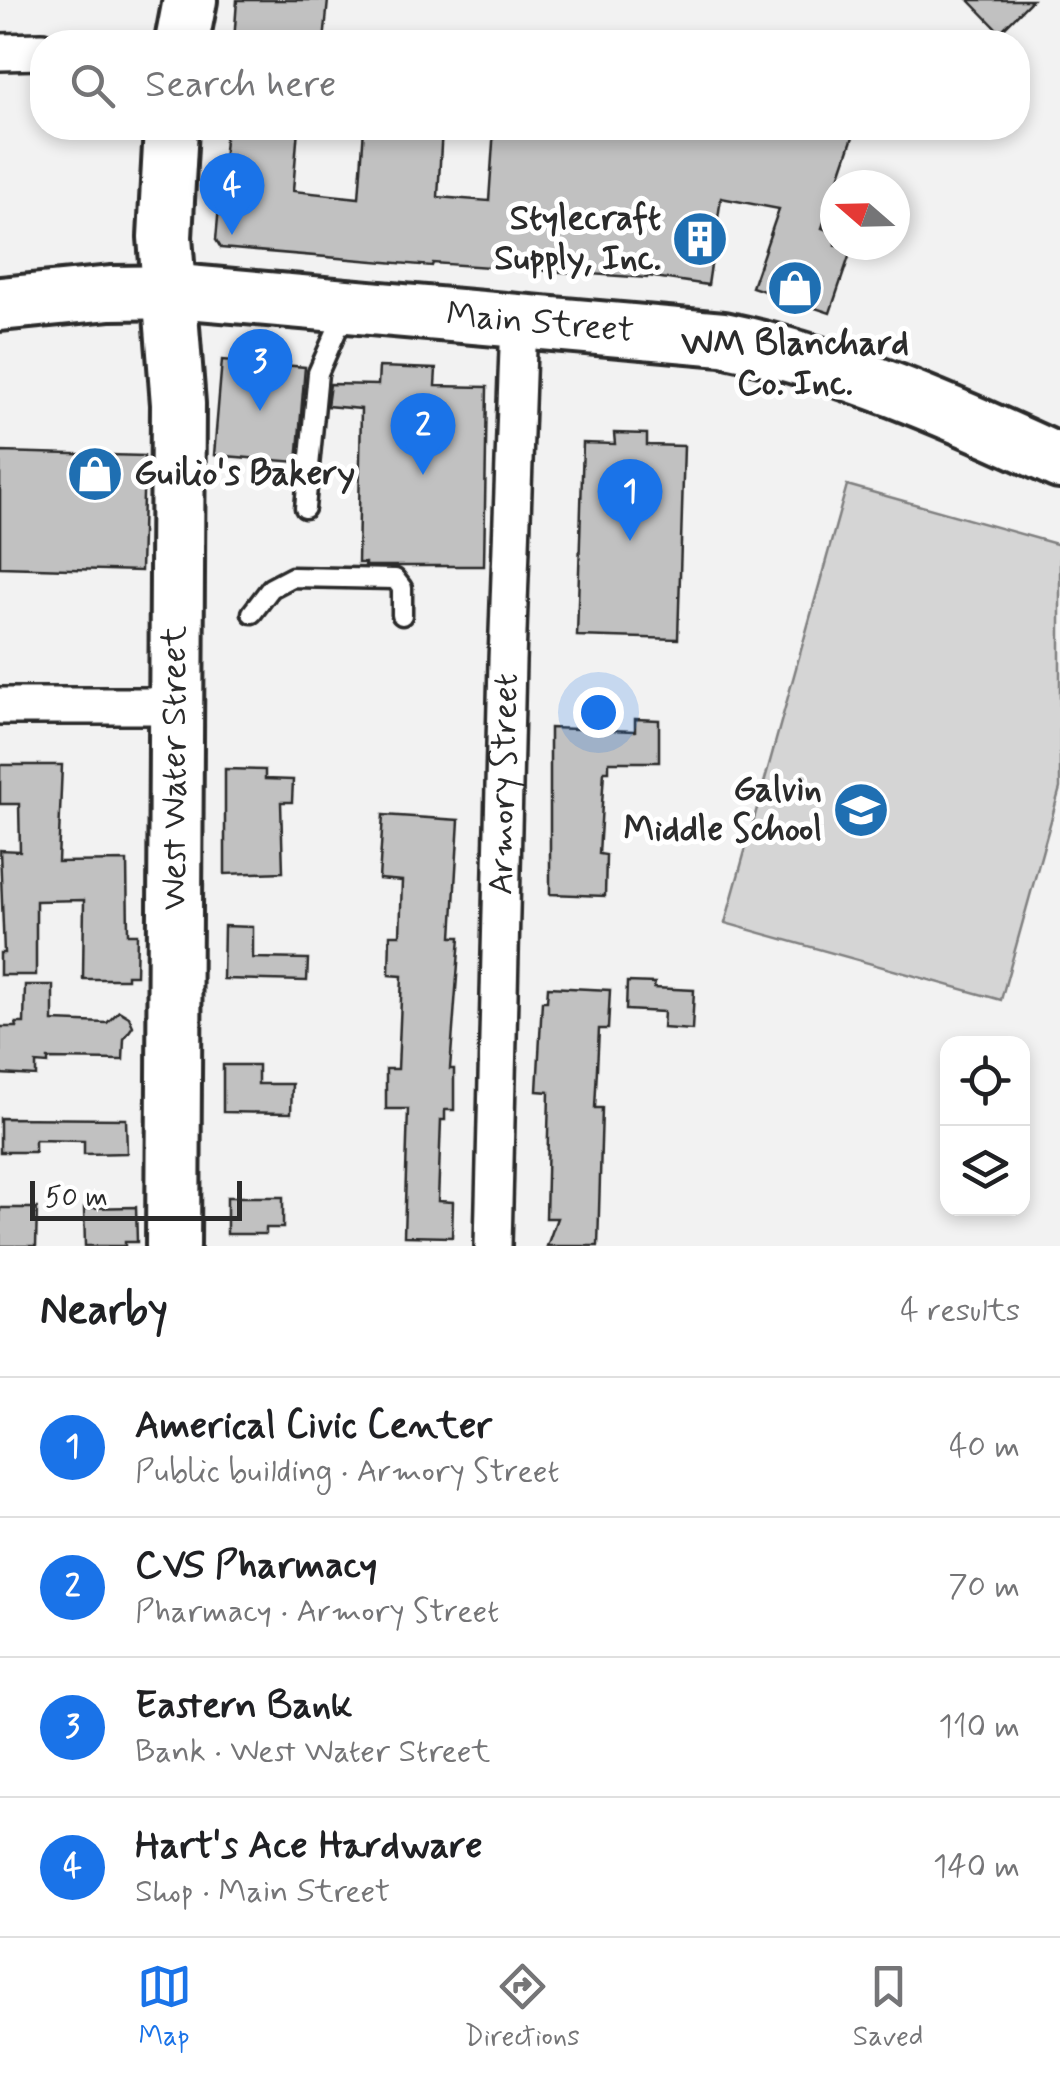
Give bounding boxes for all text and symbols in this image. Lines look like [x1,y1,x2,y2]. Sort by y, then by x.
search box [30,30,1030,140]
icon: search [65,58,120,113]
text: Search here [145,61,336,110]
pin: 4 [200,152,264,235]
north arrow [820,170,910,260]
place label: Stylecraft Supply, Inc. [494,196,661,282]
building icon: Stylecraft Supply, Inc. [670,209,730,269]
shop icon: WM Blanchard Co. Inc. [765,258,825,318]
street label: Main Street [444,292,636,354]
place label: WM Blanchard Co. Inc. [681,321,909,407]
pin: 3 [228,328,292,411]
pin: 2 [390,392,456,475]
shop icon: Guilio's Bakery [65,444,125,504]
place label: Guilio's Bakery [134,451,355,497]
pin: 1 [598,458,662,541]
street label: West Water Street [152,625,198,910]
street label: Armory Street [478,673,530,896]
your location [573,687,624,738]
place label: Galvin Middle School [623,767,822,853]
school or university icon: Galvin Middle School [831,780,891,840]
map controls [940,1036,1030,1216]
button: locate [940,1036,1030,1126]
button: layers [940,1126,1030,1216]
scale bar [30,1176,242,1220]
text: 50 m [45,1180,108,1217]
text: Nearby [40,1284,168,1339]
text: 4 results [900,1290,1020,1332]
text: Americal Civic Center [135,1402,492,1451]
text: 1 [65,1426,80,1468]
text: 40 m [949,1426,1020,1468]
text: Public building · Armory Street [135,1451,559,1493]
text: CVS Pharmacy [135,1542,377,1591]
text: 2 [65,1566,80,1608]
text: 70 m [948,1566,1020,1608]
text: Pharmacy · Armory Street [135,1591,499,1633]
text: Eastern Bank [135,1682,353,1731]
text: 3 [65,1706,80,1748]
text: 110 m [939,1706,1020,1748]
text: Bank · West Water Street [135,1731,490,1773]
text: Hart's Ace Hardware [135,1822,483,1871]
text: 4 [63,1846,82,1888]
text: 140 m [933,1846,1020,1888]
text: Shop · Main Street [135,1871,390,1913]
tab: Map [137,1959,192,2056]
tab: Directions [465,1959,580,2056]
tab: Saved [853,1959,923,2056]

